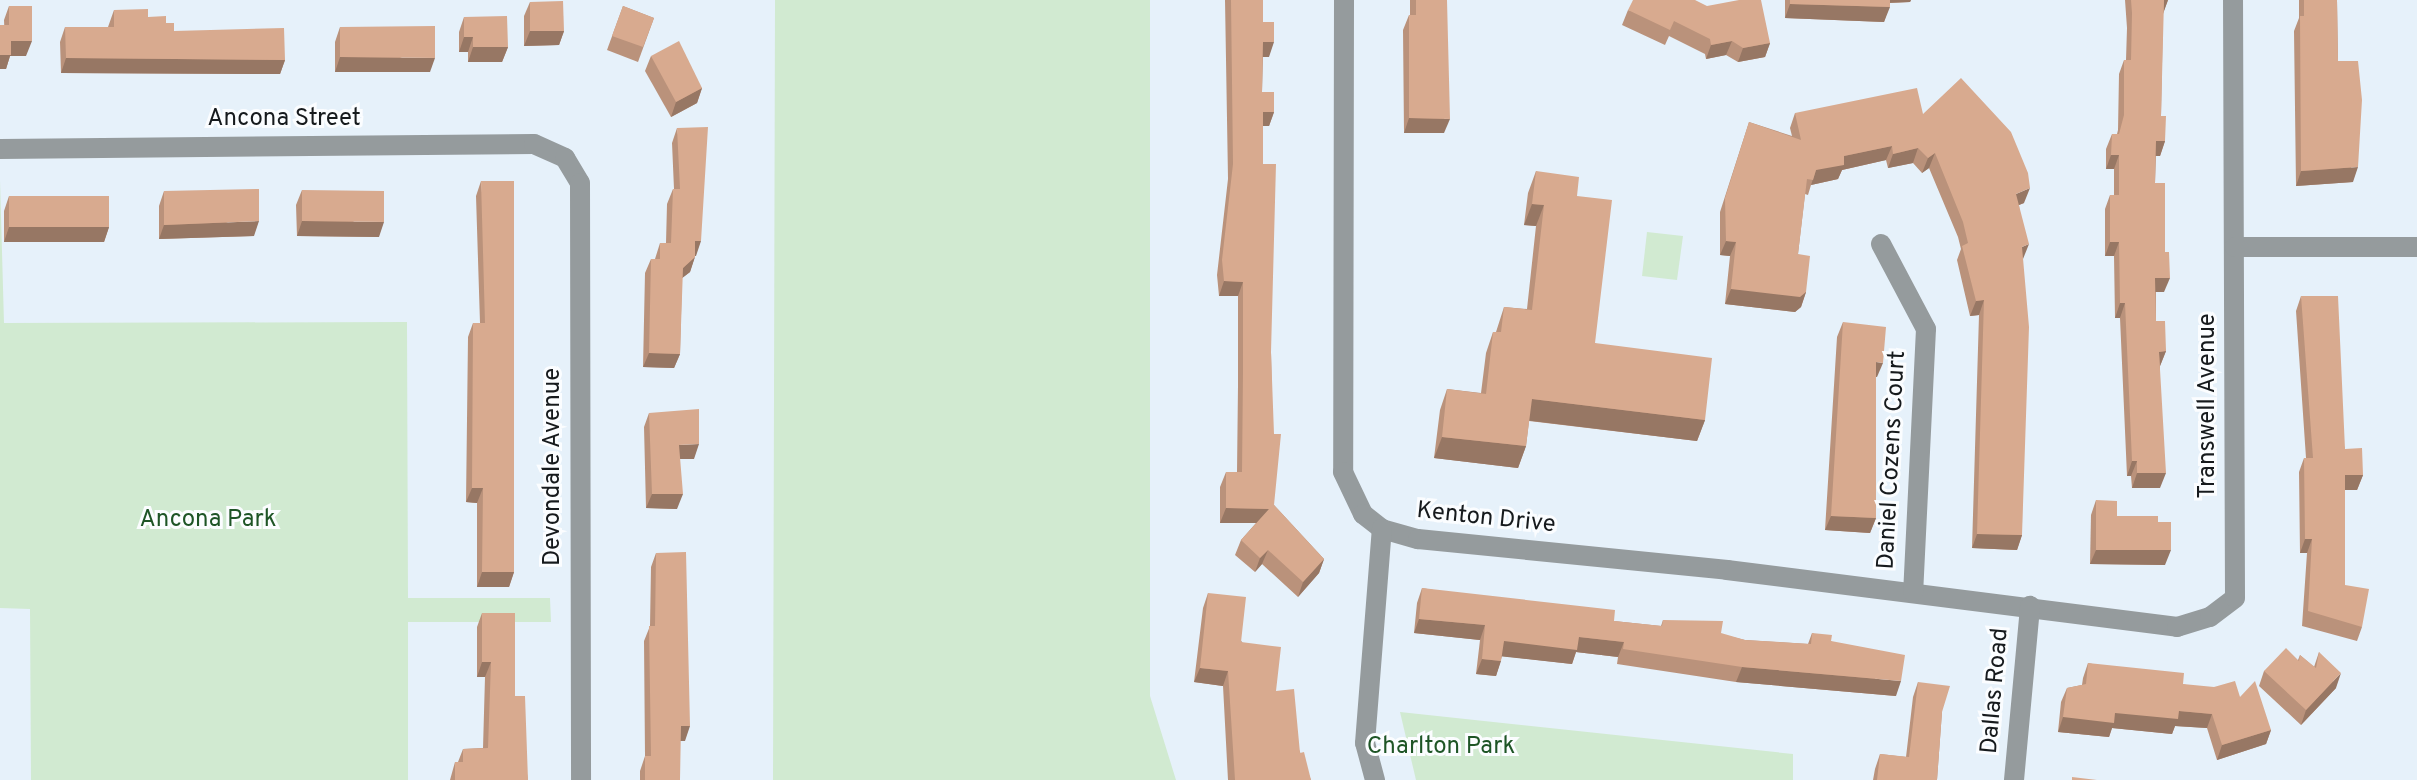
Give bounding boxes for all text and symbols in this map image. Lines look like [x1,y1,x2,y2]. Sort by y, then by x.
street label: Ancona Street [207,106,361,134]
street label: Transwell Avenue [2195,313,2223,499]
street label: Daniel Cozens Court [1873,350,1913,570]
street label: Devondale Avenue [540,367,568,567]
street label: Kenton Drive [1415,497,1557,541]
park label: Ancona Park [139,507,277,535]
street label: Dallas Road [1976,627,2016,755]
park label: Charlton Park [1367,734,1515,762]

